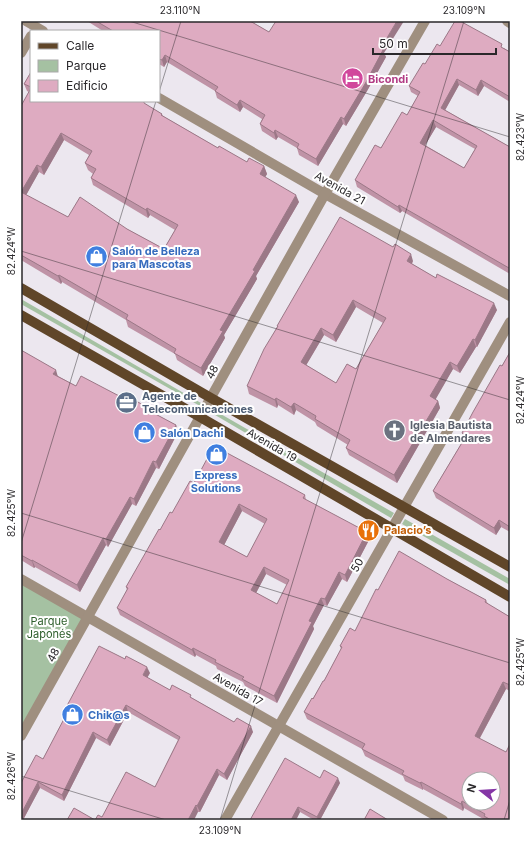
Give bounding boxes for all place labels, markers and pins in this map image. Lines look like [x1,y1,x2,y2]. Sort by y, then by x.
hotel icon: Bicondi [340,66,366,92]
place label: Bicondi [368,72,408,86]
shop icon: Salón de Belleza para Mascotas [83,244,109,270]
place label: Salón de Belleza para Mascotas [112,244,200,271]
office icon: Agente de Telecomunicaciones [114,389,140,415]
place label: Agente de Telecomunicaciones [142,389,253,416]
church icon: Iglesia Bautista de Almendares [382,418,408,444]
place label: Iglesia Bautista de Almendares [410,418,492,445]
shop icon: Salón Dachi [131,420,157,446]
place label: Salón Dachi [160,426,223,440]
shop icon: Express Solutions [203,442,229,468]
place label: Express Solutions [191,468,241,495]
restaurant icon: Palacio’s [355,517,381,543]
place label: Palacio’s [384,523,432,537]
shop icon: Chik@s [60,702,86,728]
place label: Chik@s [88,708,130,722]

